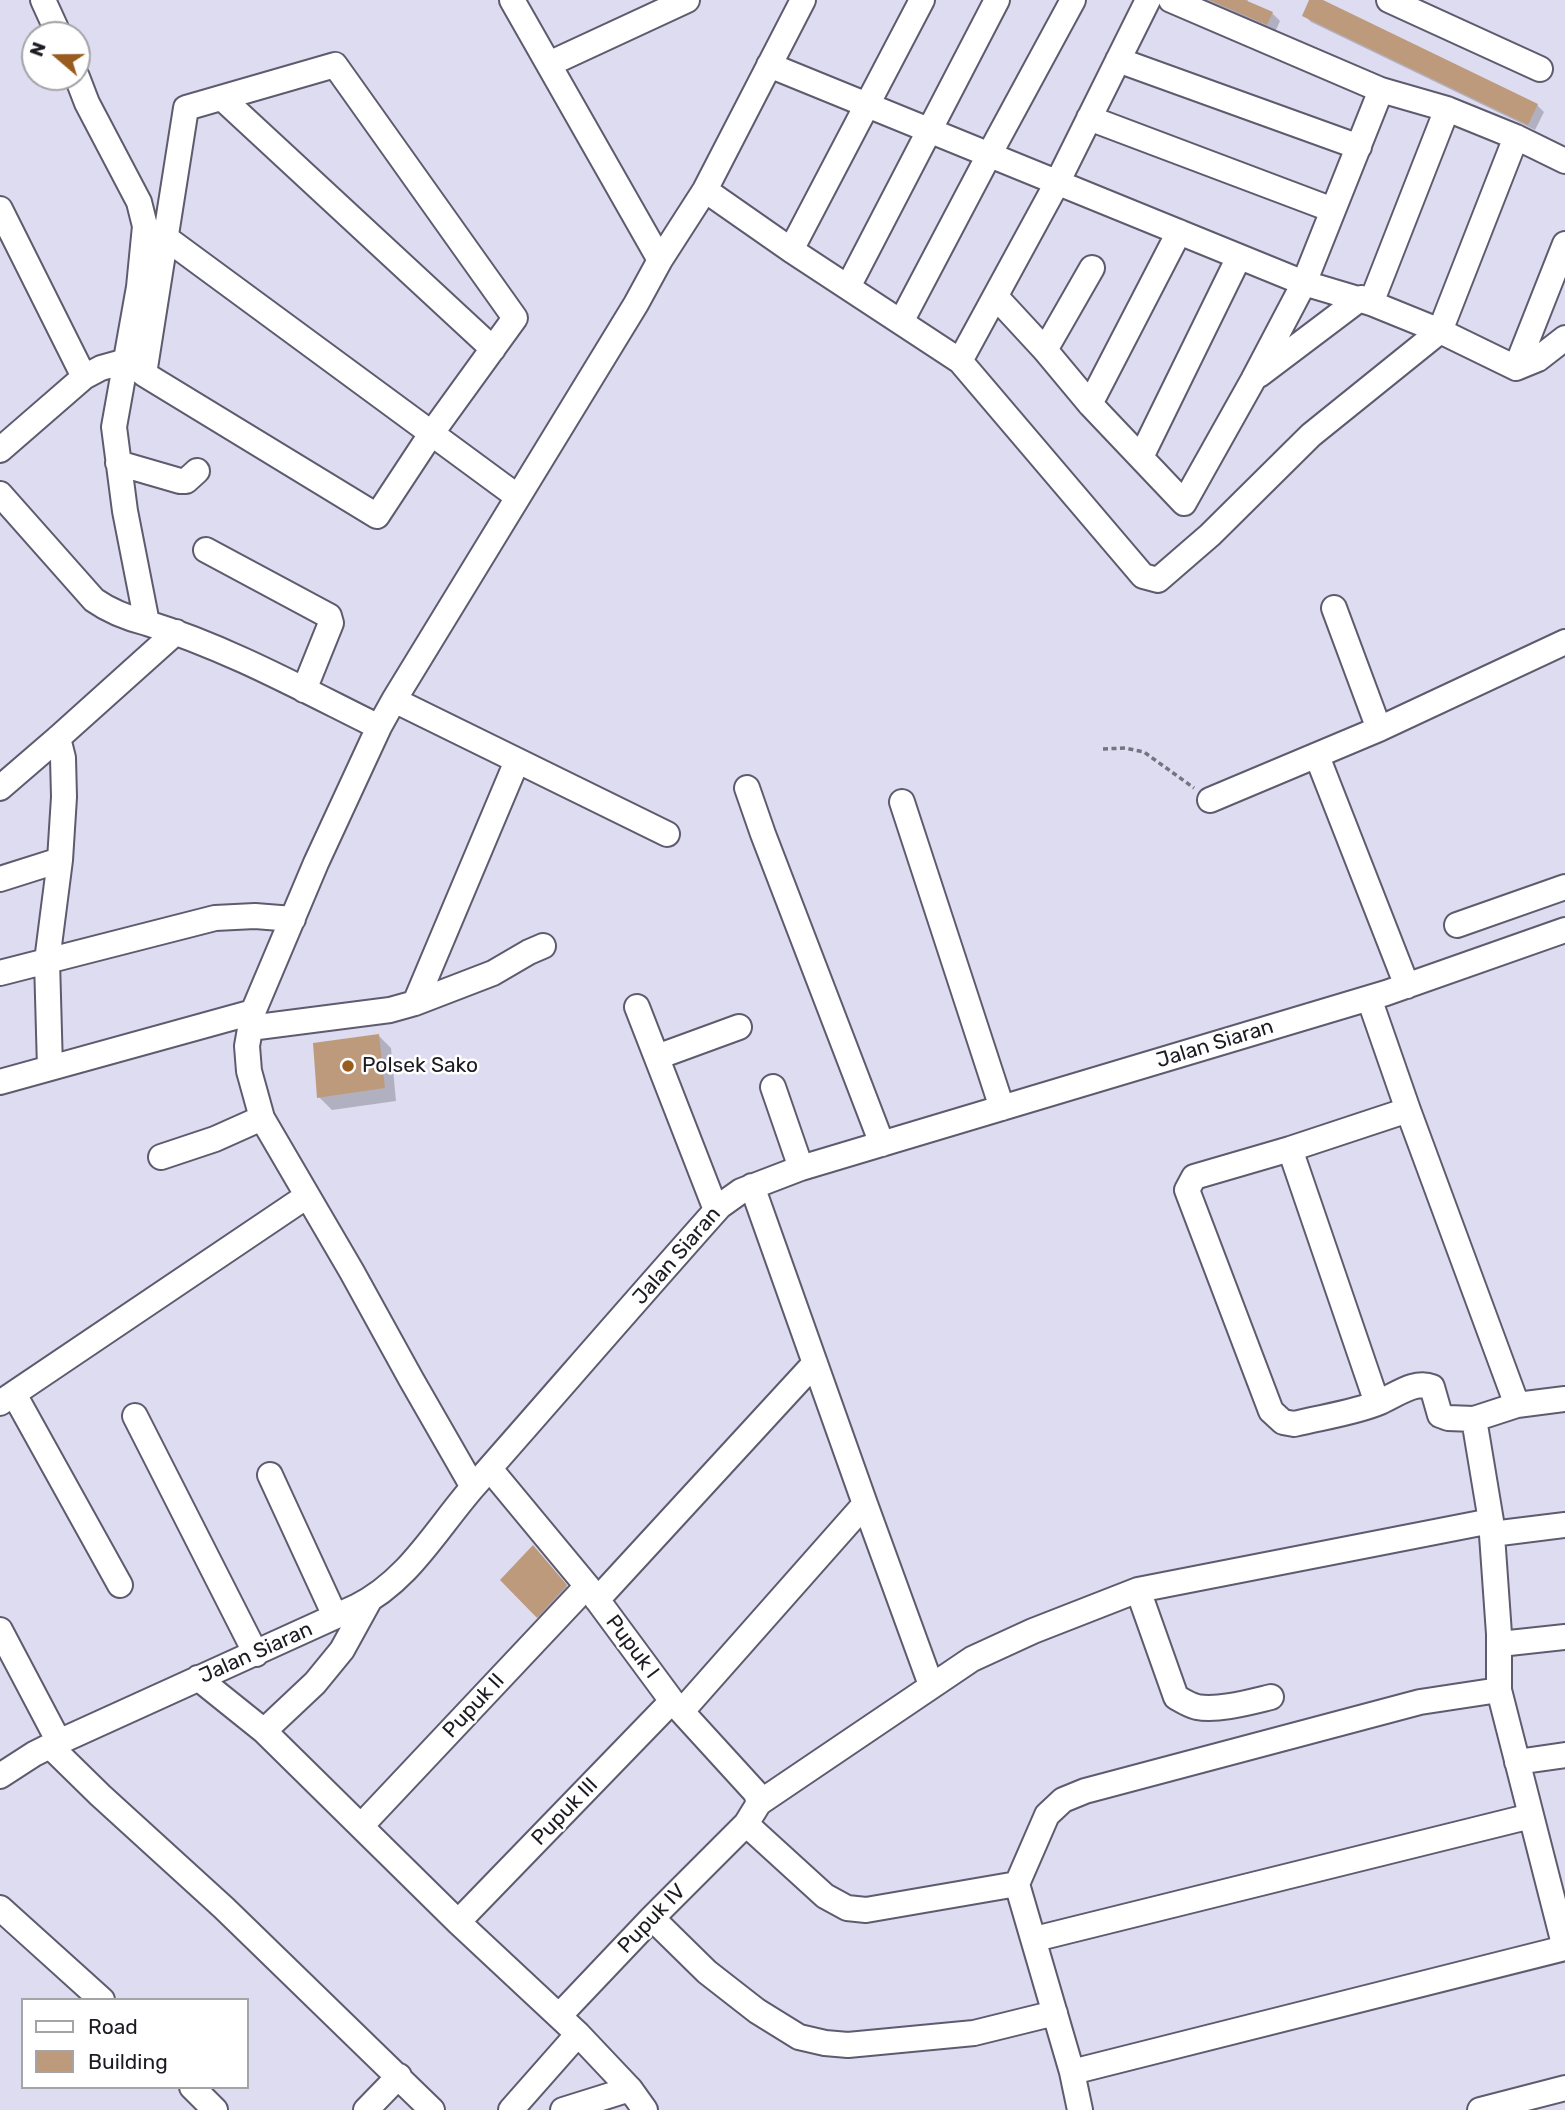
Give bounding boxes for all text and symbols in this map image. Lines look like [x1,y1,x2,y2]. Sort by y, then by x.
north arrow [21,21,91,91]
text: N [25,39,51,60]
street label: Jalan Siaran [1153,1014,1277,1074]
place label: Polsek Sako [362,1053,478,1079]
marker: Polsek Sako [340,1058,356,1074]
street label: Jalan Siaran [628,1202,726,1310]
street label: Pupuk I [600,1610,664,1684]
street label: Jalan Siaran [195,1617,317,1689]
street label: Pupuk II [438,1669,510,1743]
street label: Pupuk III [527,1773,603,1851]
street label: Pupuk IV [613,1879,691,1959]
legend [21,1998,248,2089]
text: Road [88,2014,138,2039]
text: Building [88,2049,168,2074]

